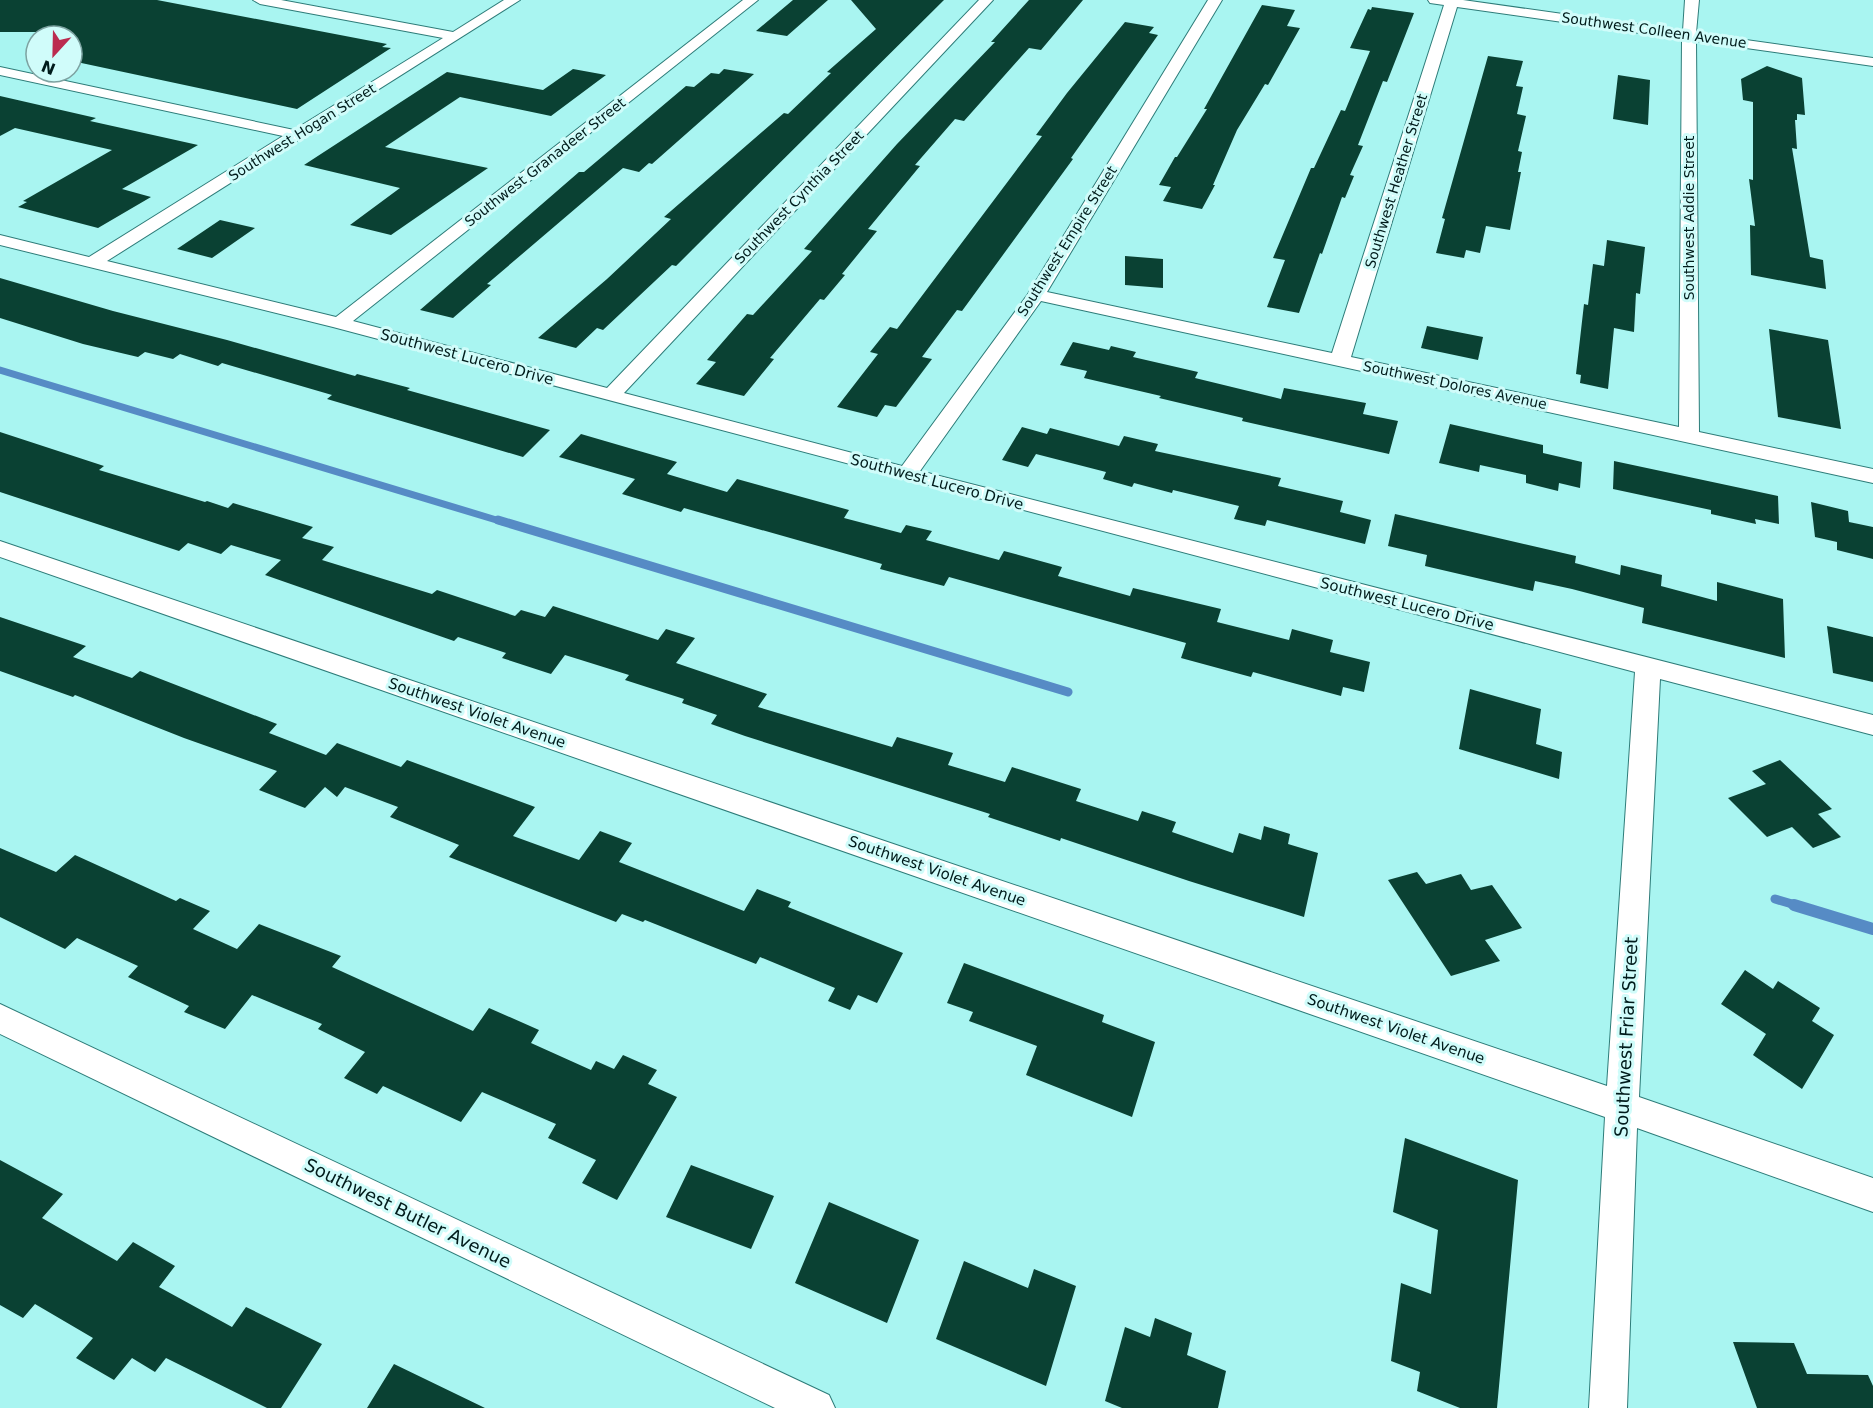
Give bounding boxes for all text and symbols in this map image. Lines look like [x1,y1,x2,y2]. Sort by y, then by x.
street label: Southwest Colleen Avenue [1560,9,1748,51]
north arrow [24,24,84,84]
text: N [39,56,58,79]
street label: Southwest Hogan Street [226,80,379,184]
street label: Southwest Heather Street [1362,91,1430,270]
street label: Southwest Granadeer Street [461,94,629,230]
street label: Southwest Cynthia Street [731,127,867,267]
street label: Southwest Addie Street [1681,135,1697,300]
street label: Southwest Empire Street [1014,162,1120,319]
street label: Southwest Lucero Drive [379,325,555,389]
street label: Southwest Dolores Avenue [1362,358,1548,412]
street label: Southwest Lucero Drive [849,450,1025,514]
street label: Southwest Lucero Drive [1318,574,1496,634]
street label: Southwest Violet Avenue [386,674,568,752]
street label: Southwest Violet Avenue [846,832,1028,910]
street label: Southwest Friar Street [1610,936,1642,1138]
street label: Southwest Violet Avenue [1305,990,1487,1068]
street label: Southwest Butler Avenue [301,1154,515,1272]

